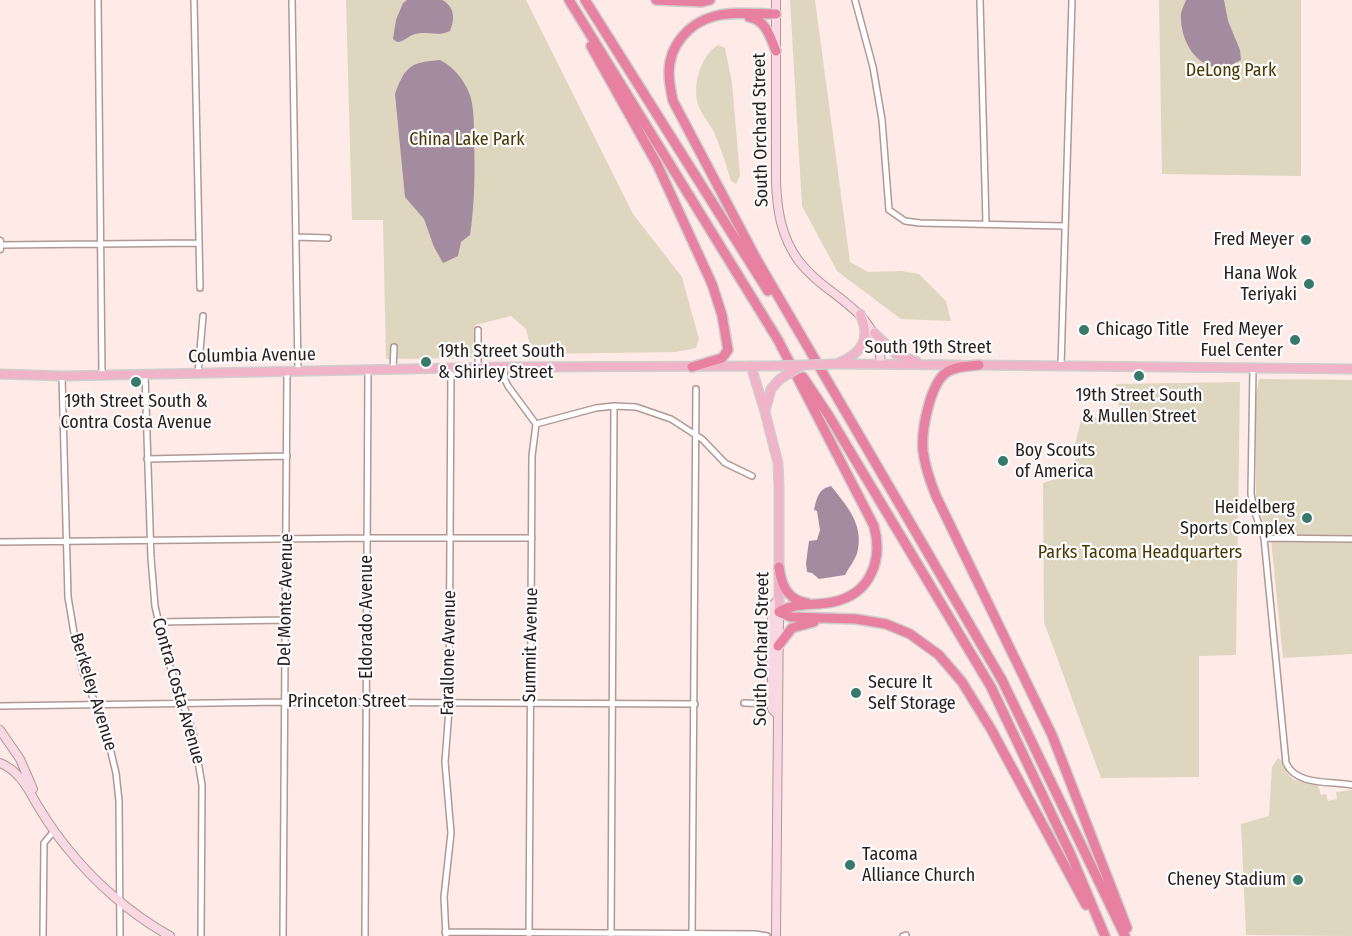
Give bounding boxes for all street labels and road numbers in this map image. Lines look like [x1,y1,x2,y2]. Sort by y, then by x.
street label: South Orchard Street [749,53,773,207]
street label: South 19th Street [864,337,992,359]
street label: Columbia Avenue [188,344,316,368]
street label: Del Monte Avenue [274,533,298,667]
street label: Eldorado Avenue [356,555,378,679]
street label: South Orchard Street [750,572,774,726]
street label: Summit Avenue [519,587,543,703]
street label: Farallone Avenue [437,590,461,716]
street label: Contra Costa Avenue [147,615,209,767]
street label: Berkeley Avenue [65,631,121,753]
street label: Princeton Street [288,691,406,713]

